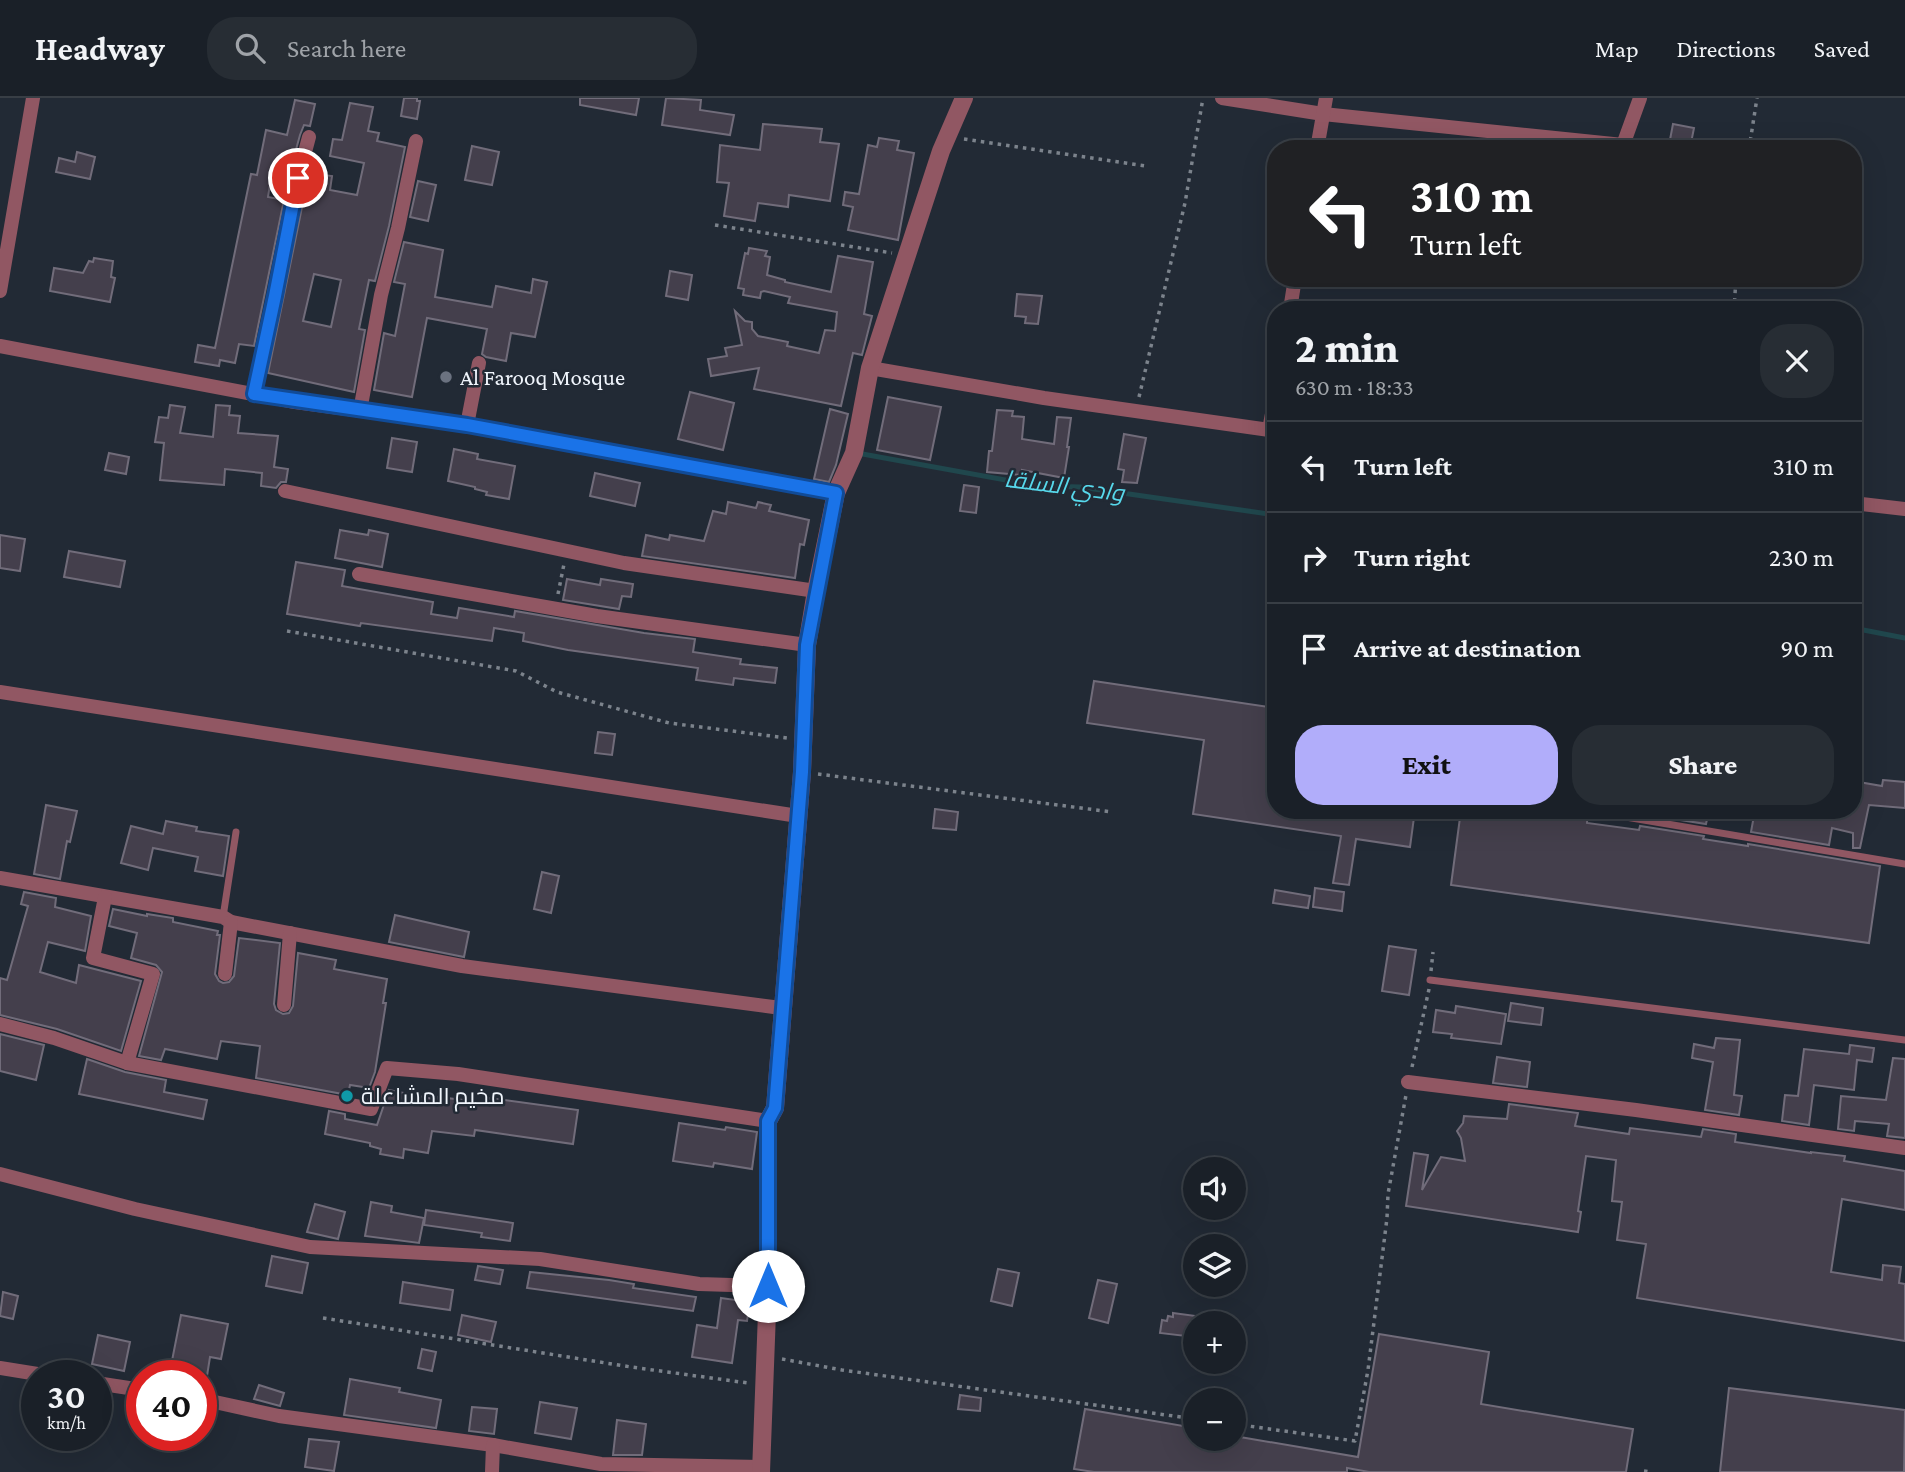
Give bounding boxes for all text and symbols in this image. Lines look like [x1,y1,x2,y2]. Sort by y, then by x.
search box [207,17,697,80]
icon: search [231,29,269,67]
text: Headway [35,30,165,67]
text: Search here [287,34,406,63]
text: Map [1595,35,1639,62]
text: Directions [1677,35,1776,62]
text: Saved [1814,35,1870,62]
pin [268,148,328,208]
icon: arrive [279,159,317,197]
icon: left [1295,168,1386,259]
text: 310 m [1410,168,1533,223]
text: Turn left [1410,226,1521,262]
text: 2 min [1295,324,1399,371]
button: close [1760,324,1834,398]
place label: Al Farooq Mosque [460,364,625,390]
marker: Al Farooq Mosque [438,369,454,385]
text: 630 m · 18:33 [1295,374,1414,400]
icon: left [1295,448,1333,486]
text: Turn left [1354,452,1452,481]
text: 310 m [1773,452,1834,481]
water label: وادي السلقا [1002,465,1127,512]
icon: right [1295,539,1333,577]
text: Turn right [1354,543,1470,572]
text: 230 m [1769,543,1834,572]
icon: arrive [1295,630,1333,668]
text: Arrive at destination [1354,634,1581,663]
text: 90 m [1780,634,1834,663]
button: Exit [1295,725,1558,805]
button: Share [1572,725,1834,805]
place label: مخيم المشاعلة [361,1083,504,1112]
marker: مخيم المشاعلة [339,1088,355,1104]
map controls [1183,1157,1246,1451]
button: sound [1183,1157,1246,1220]
button: layers [1183,1234,1246,1297]
position arrow [731,1249,805,1323]
button: + [1183,1311,1246,1374]
speed limit sign: 40 [126,1360,217,1451]
text: 30 [47,1377,86,1416]
button: − [1183,1388,1246,1451]
text: km/h [47,1413,86,1433]

